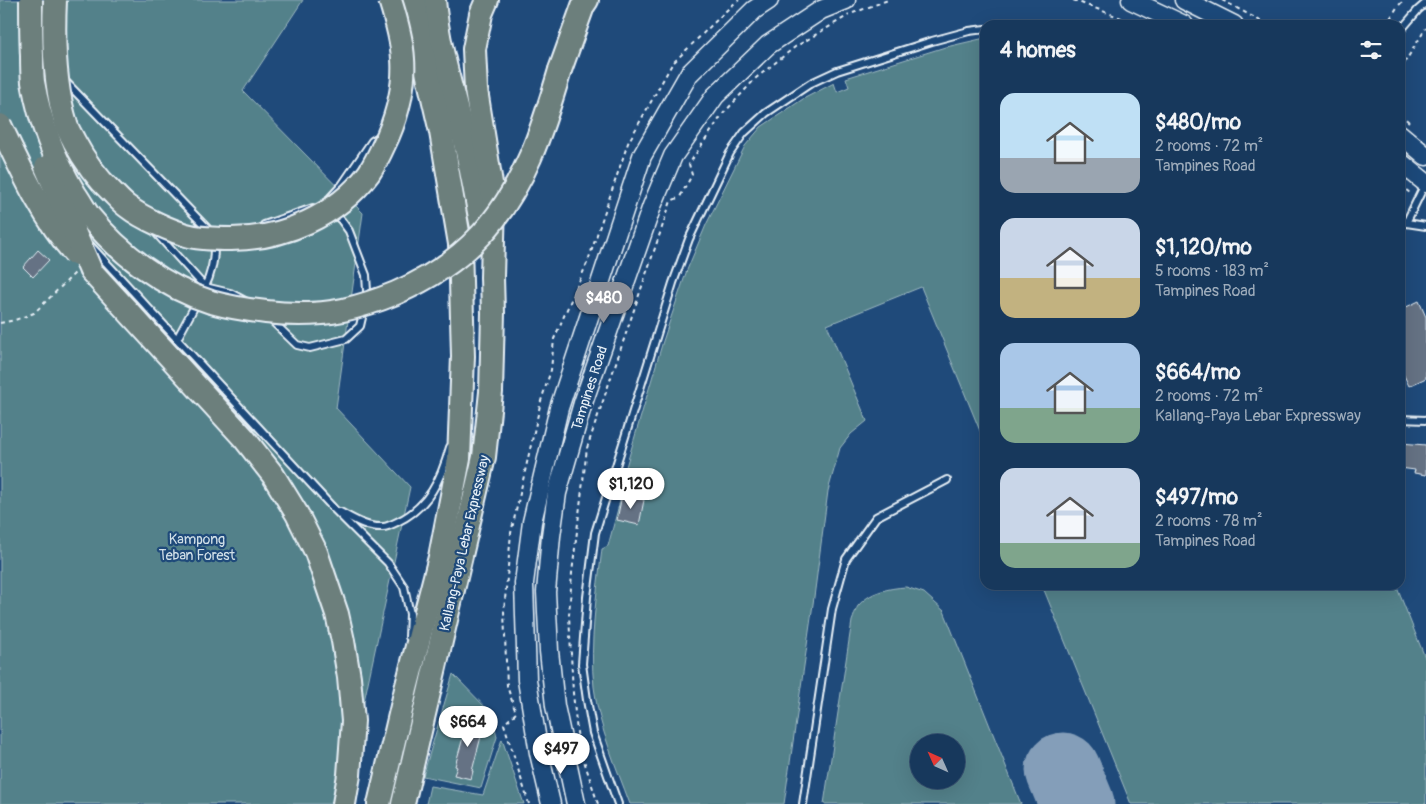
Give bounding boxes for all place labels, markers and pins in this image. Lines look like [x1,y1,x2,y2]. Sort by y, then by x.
pin: $480 [574,282,634,324]
pin: $1,120 [590,468,672,510]
pin: $664 [438,706,498,748]
pin: $497 [531,732,591,775]

